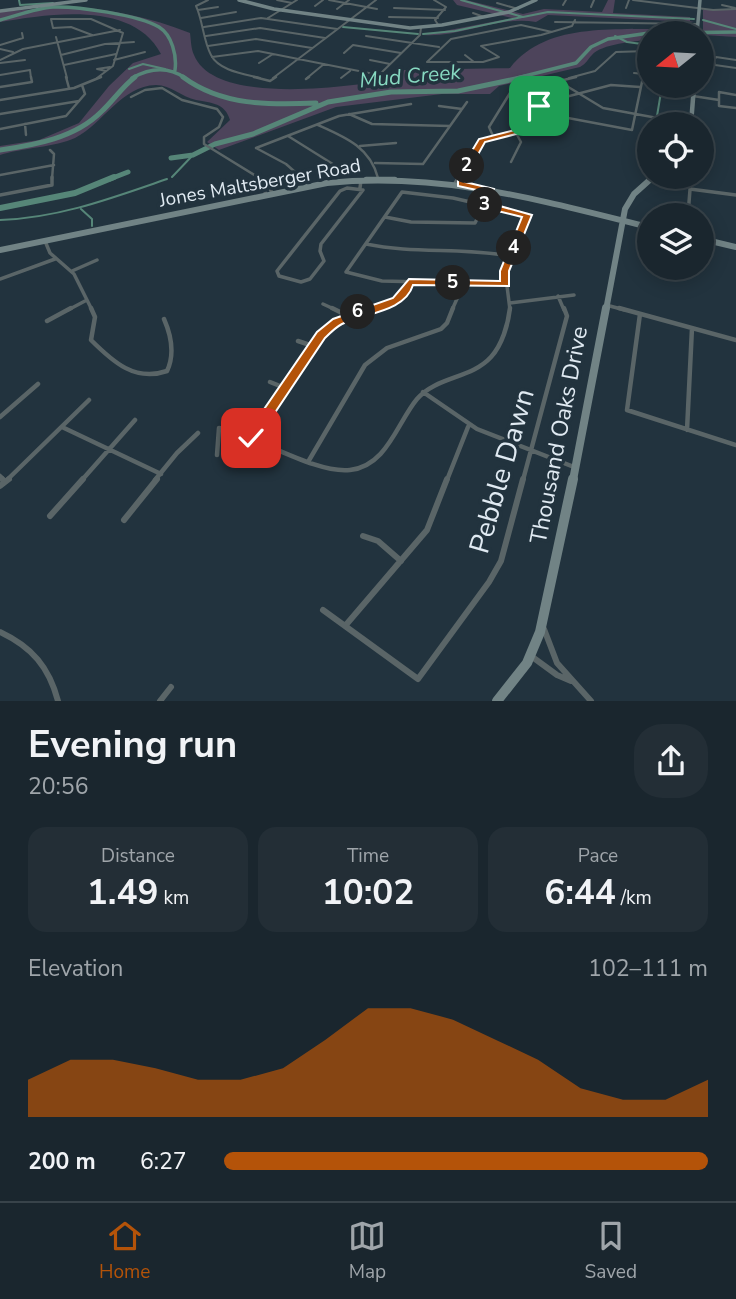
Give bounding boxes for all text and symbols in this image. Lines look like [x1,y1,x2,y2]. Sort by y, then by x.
north arrow [637,21,714,98]
map controls [637,21,714,280]
water label: Mud Creek [358,58,462,94]
pin [509,76,569,136]
icon: arrive [520,87,558,125]
button: locate [637,112,714,189]
pin: 2 [449,148,484,184]
street label: Jones Maltsberger Road [156,152,363,214]
text: 2 [461,152,472,178]
pin: 3 [468,188,503,222]
text: 3 [479,191,490,217]
button: layers [637,203,714,280]
pin: 4 [496,230,532,266]
text: 4 [508,234,519,260]
pin: 5 [435,266,470,300]
text: 5 [447,269,458,295]
pin: 6 [340,294,376,330]
text: 6 [352,298,363,324]
street label: Thousand Oaks Drive [523,324,595,546]
street label: Pebble Dawn [460,384,544,558]
pin [221,408,281,468]
icon: check [232,419,270,457]
text: Evening run [28,719,237,770]
button: share [634,724,708,798]
text: 20:56 [28,771,88,802]
text: Distance [101,843,175,869]
text: Time [347,843,389,869]
text: Pace [578,843,618,869]
text: 1.49 [87,869,159,916]
text: 10:02 [322,869,414,916]
text: 6:44 [544,869,616,916]
text: km [159,885,189,911]
text: /km [616,885,652,911]
text: Elevation [28,953,123,984]
text: 102–111 m [588,953,708,984]
text: 200 m [28,1146,96,1177]
text: 6:27 [140,1146,187,1177]
tab: Home [99,1217,150,1285]
tab: Map [348,1217,386,1285]
tab: Saved [584,1217,637,1285]

